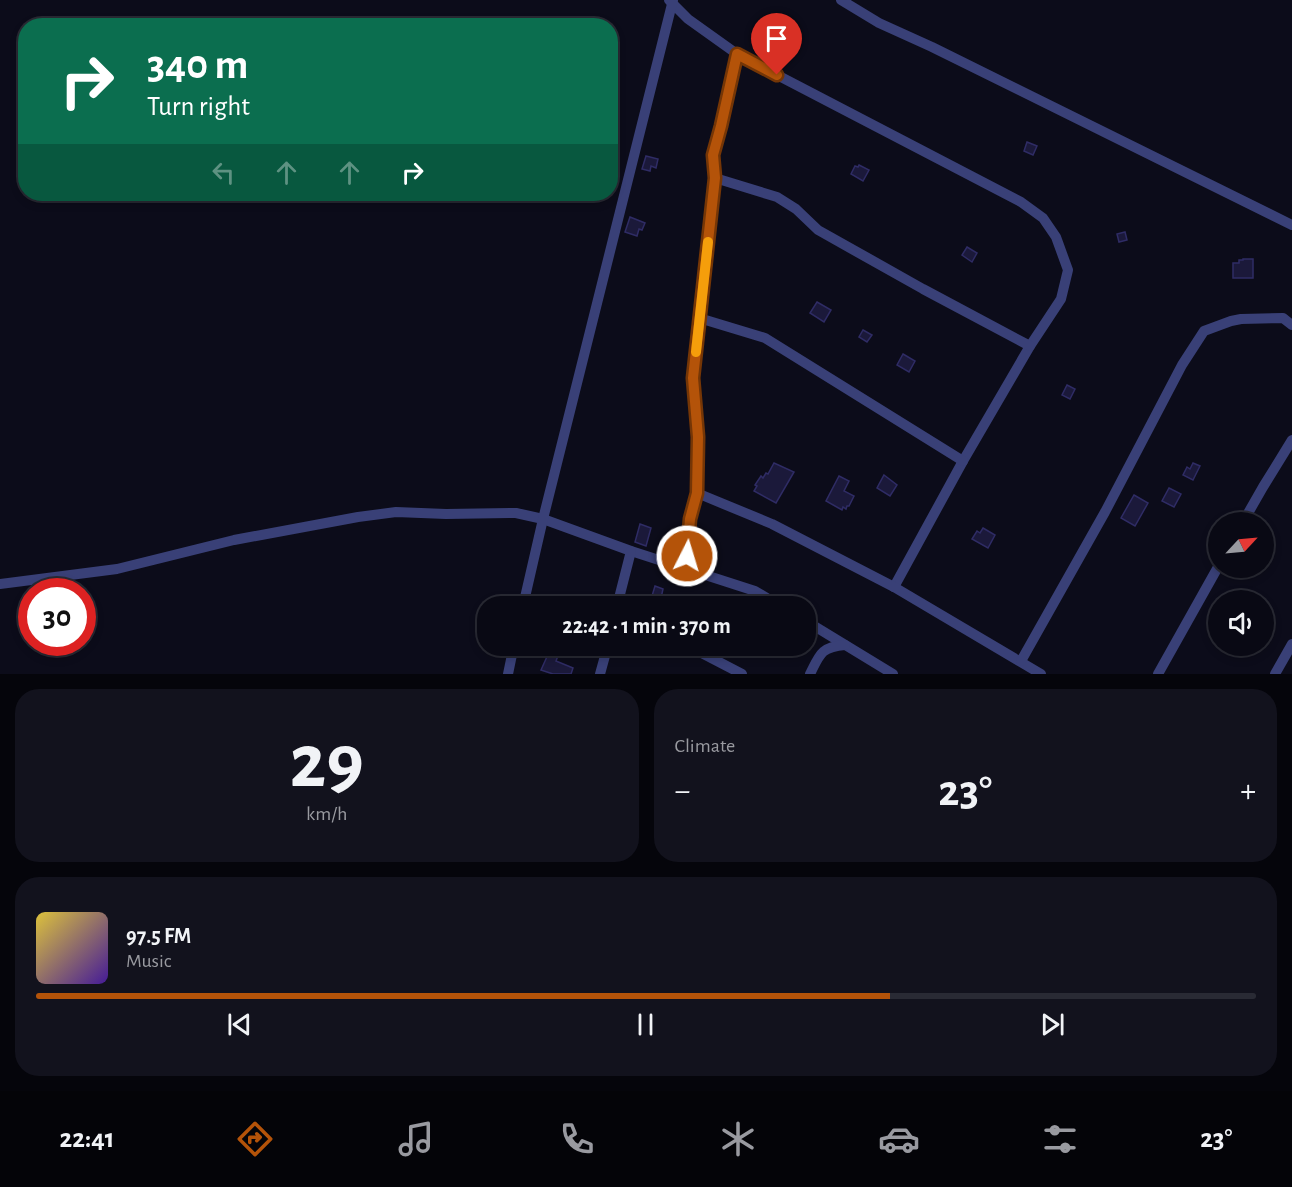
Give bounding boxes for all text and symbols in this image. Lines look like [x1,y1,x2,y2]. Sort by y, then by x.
pin [751,13,802,75]
icon: arrive [760,22,793,55]
icon: right [48,42,126,120]
text: 340 m [147,44,248,86]
text: Turn right [147,93,250,120]
icon: left [207,156,240,189]
icon: ahead [270,156,303,189]
icon: ahead [333,156,366,189]
icon: right [396,156,429,189]
north arrow [1208,512,1274,578]
map controls [1208,512,1274,656]
position arrow [655,524,719,588]
speed limit sign: 30 [18,578,96,656]
button: sound [1208,590,1274,656]
text: 22:42 · 1 min · 370 m [562,615,731,637]
text: 29 [290,724,364,802]
text: Climate [675,736,735,756]
text: 23° [938,769,992,814]
text: − [675,775,690,808]
text: + [1240,775,1256,808]
text: km/h [306,804,347,824]
text: 97.5 FM [126,925,191,947]
text: Music [126,951,172,971]
icon: previous [223,1008,256,1041]
icon: pause [629,1008,662,1041]
icon: next [1036,1008,1069,1041]
icon: directions [234,1118,276,1160]
icon: music [395,1118,437,1160]
icon: phone [556,1118,598,1160]
icon: climate [717,1118,759,1160]
icon: car [878,1118,920,1160]
icon: filters [1039,1118,1081,1160]
text: 22:41 [60,1125,114,1152]
text: 23° [1200,1125,1232,1152]

